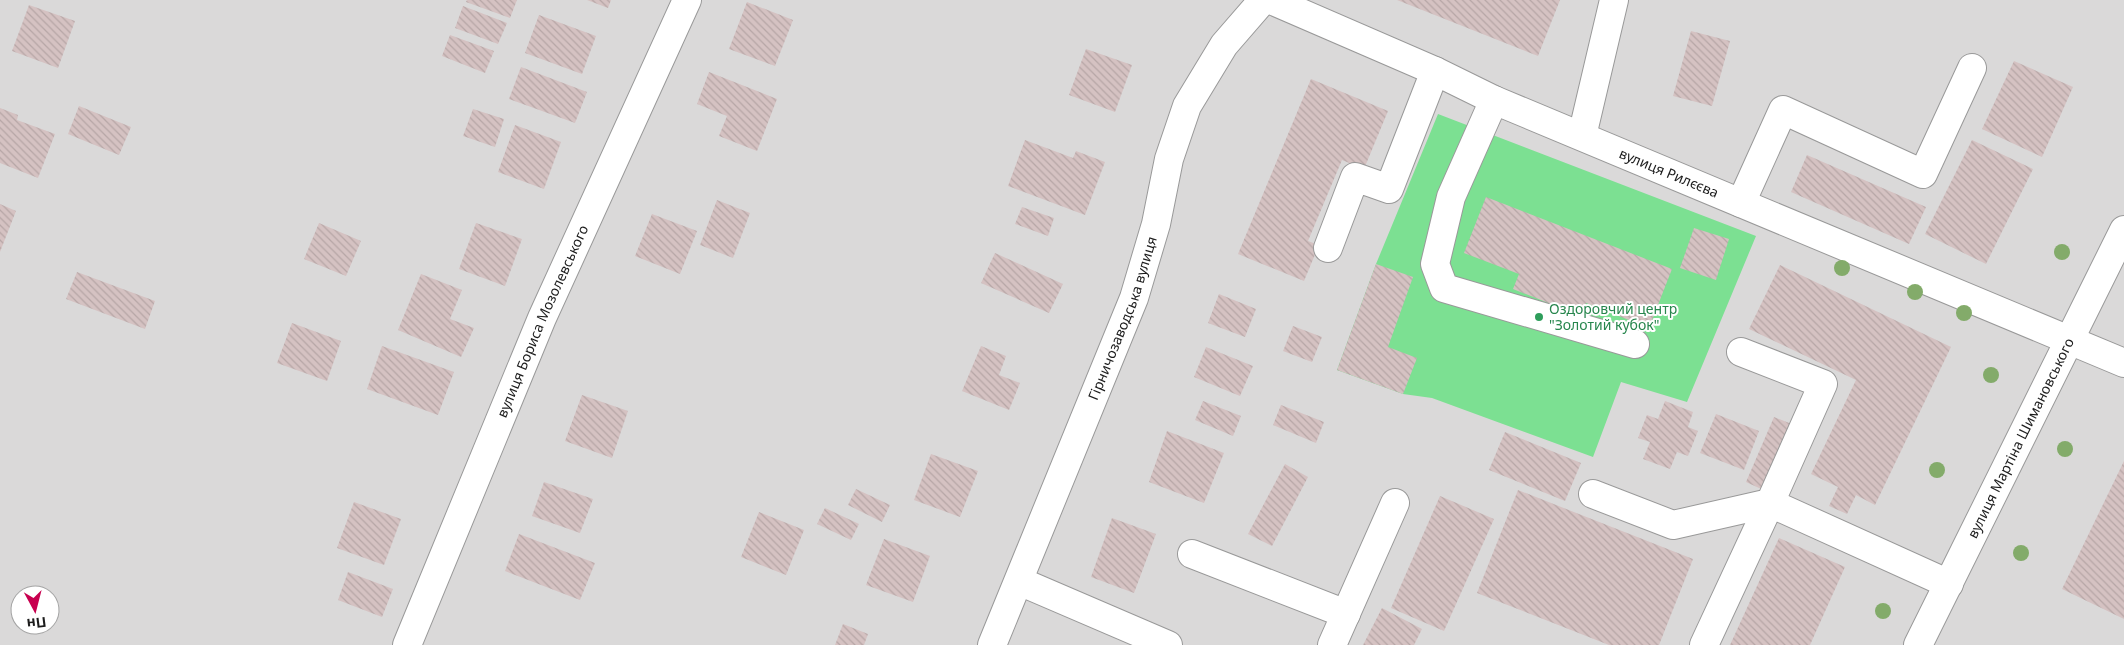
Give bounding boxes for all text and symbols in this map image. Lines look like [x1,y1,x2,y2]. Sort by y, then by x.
street label: вулиця Рилєєва [1616,143,1722,202]
street label: вулиця Бориса Мозолевського [492,222,592,420]
street label: Гірничозаводська вулиця [1083,234,1161,403]
place label: Оздоровчий центр "Золотий кубок" [1549,299,1677,334]
marker: Оздоровчий центр "Золотий кубок" [1533,311,1545,323]
street label: вулиця Мартіна Шимановського [1963,334,2078,541]
north arrow [10,585,60,635]
text: Пн [26,613,48,634]

